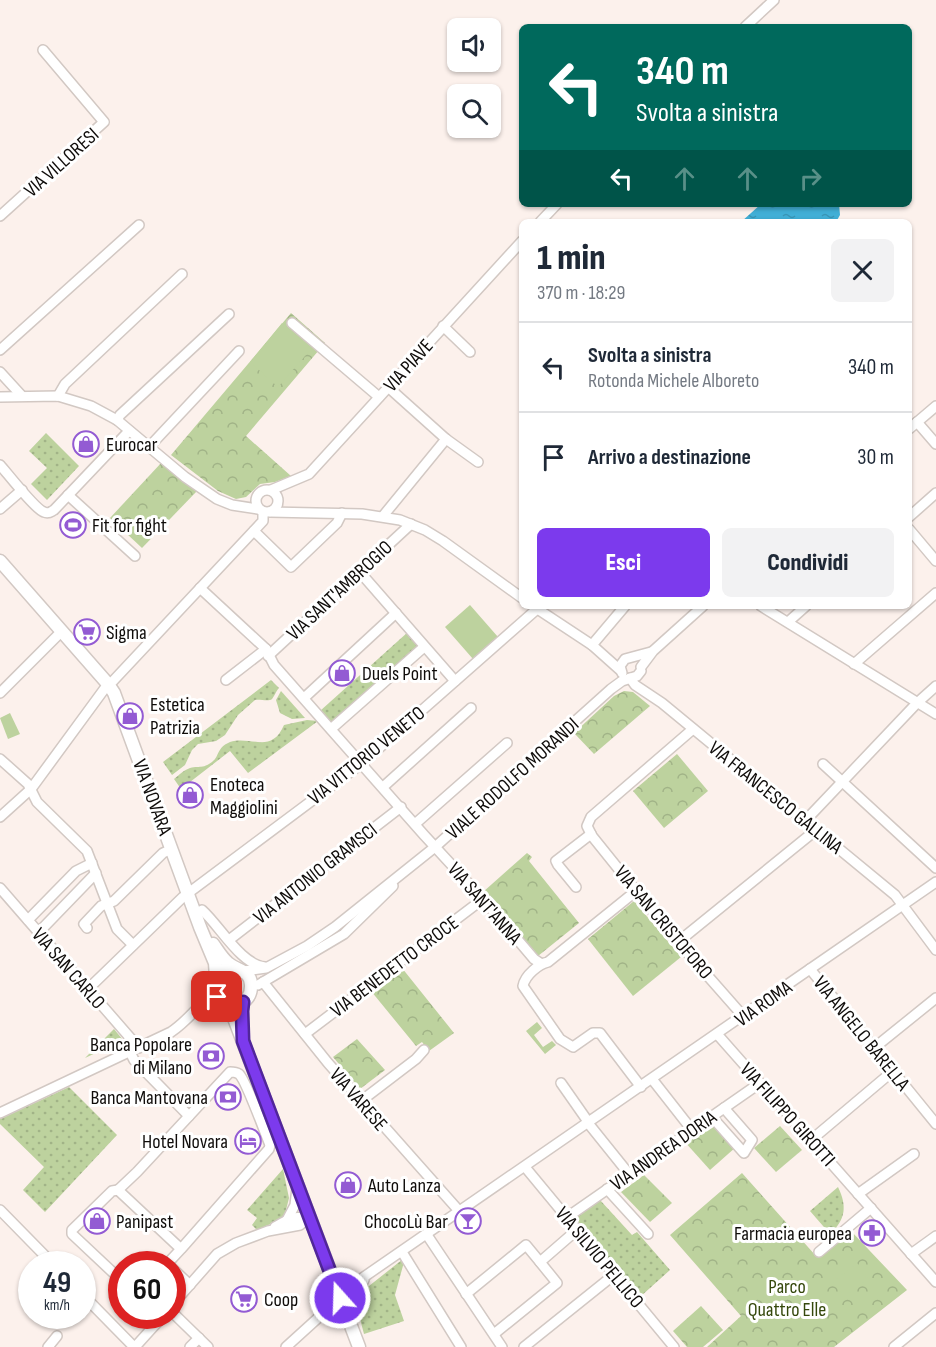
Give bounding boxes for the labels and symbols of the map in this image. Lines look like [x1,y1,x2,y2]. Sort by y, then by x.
street label: VIA VILLORESI [19,123,104,203]
street label: VIA PIAVE [379,334,439,397]
shop icon: Eurocar [71,429,101,459]
place label: Eurocar [106,433,158,457]
sports icon: Fit for fight [58,510,88,540]
place label: Fit for fight [92,514,167,538]
street label: VIA SANT'AMBROGIO [282,536,397,646]
supermarket icon: Sigma [72,617,102,647]
place label: Sigma [106,621,147,645]
shop icon: Duels Point [327,658,357,688]
place label: Duels Point [362,662,438,686]
place label: Estetica Patrizia [150,693,205,740]
shop icon: Estetica Patrizia [115,701,145,731]
street label: VIA VITTORIO VENETO [303,701,430,810]
street label: VIALE RODOLFO MORANDI [441,713,584,845]
street label: VIA FRANCESCO GALLINA [703,736,848,860]
street label: VIA NOVARA [127,756,177,839]
place label: Enoteca Maggiolini [210,773,278,820]
shop icon: Enoteca Maggiolini [175,780,205,810]
street label: VIA ANTONIO GRAMSCI [249,818,382,930]
street label: VIA SANT'ANNA [442,858,527,950]
street label: VIA SAN CRISTOFORO [609,861,718,984]
street label: VIA BENEDETTO CROCE [326,911,463,1023]
street label: VIA SAN CARLO [26,923,110,1014]
pin [191,971,242,1022]
street label: VIA ANGELO BARELLA [808,972,915,1096]
street label: VIA ROMA [730,975,797,1032]
place label: Banca Popolare di Milano [90,1033,192,1080]
bank icon: Banca Popolare di Milano [196,1041,226,1071]
street label: VIA FILIPPO GIROTTI [734,1058,840,1171]
street label: VIA VARESE [324,1063,392,1136]
bank icon: Banca Mantovana [213,1082,243,1112]
place label: Banca Mantovana [90,1086,208,1110]
street label: VIA ANDREA DORIA [606,1105,722,1196]
hotel icon: Hotel Novara [233,1126,263,1156]
place label: Hotel Novara [142,1130,228,1154]
shop icon: Auto Lanza [333,1170,363,1200]
place label: Auto Lanza [367,1174,441,1198]
street label: VIA SILVIO PELLICO [550,1202,649,1313]
shop icon: Panipast [82,1206,112,1236]
bar icon: ChocoLù Bar [453,1206,483,1236]
place label: Panipast [116,1210,173,1234]
place label: ChocoLù Bar [364,1210,448,1234]
pharmacy icon: Farmacia europea [857,1218,887,1248]
place label: Farmacia europea [734,1222,852,1246]
speed limit sign: 60 [108,1251,186,1329]
position arrow [308,1266,372,1330]
park label: Parco Quattro Elle [748,1275,826,1322]
supermarket icon: Coop [229,1284,259,1314]
place label: Coop [264,1288,298,1312]

